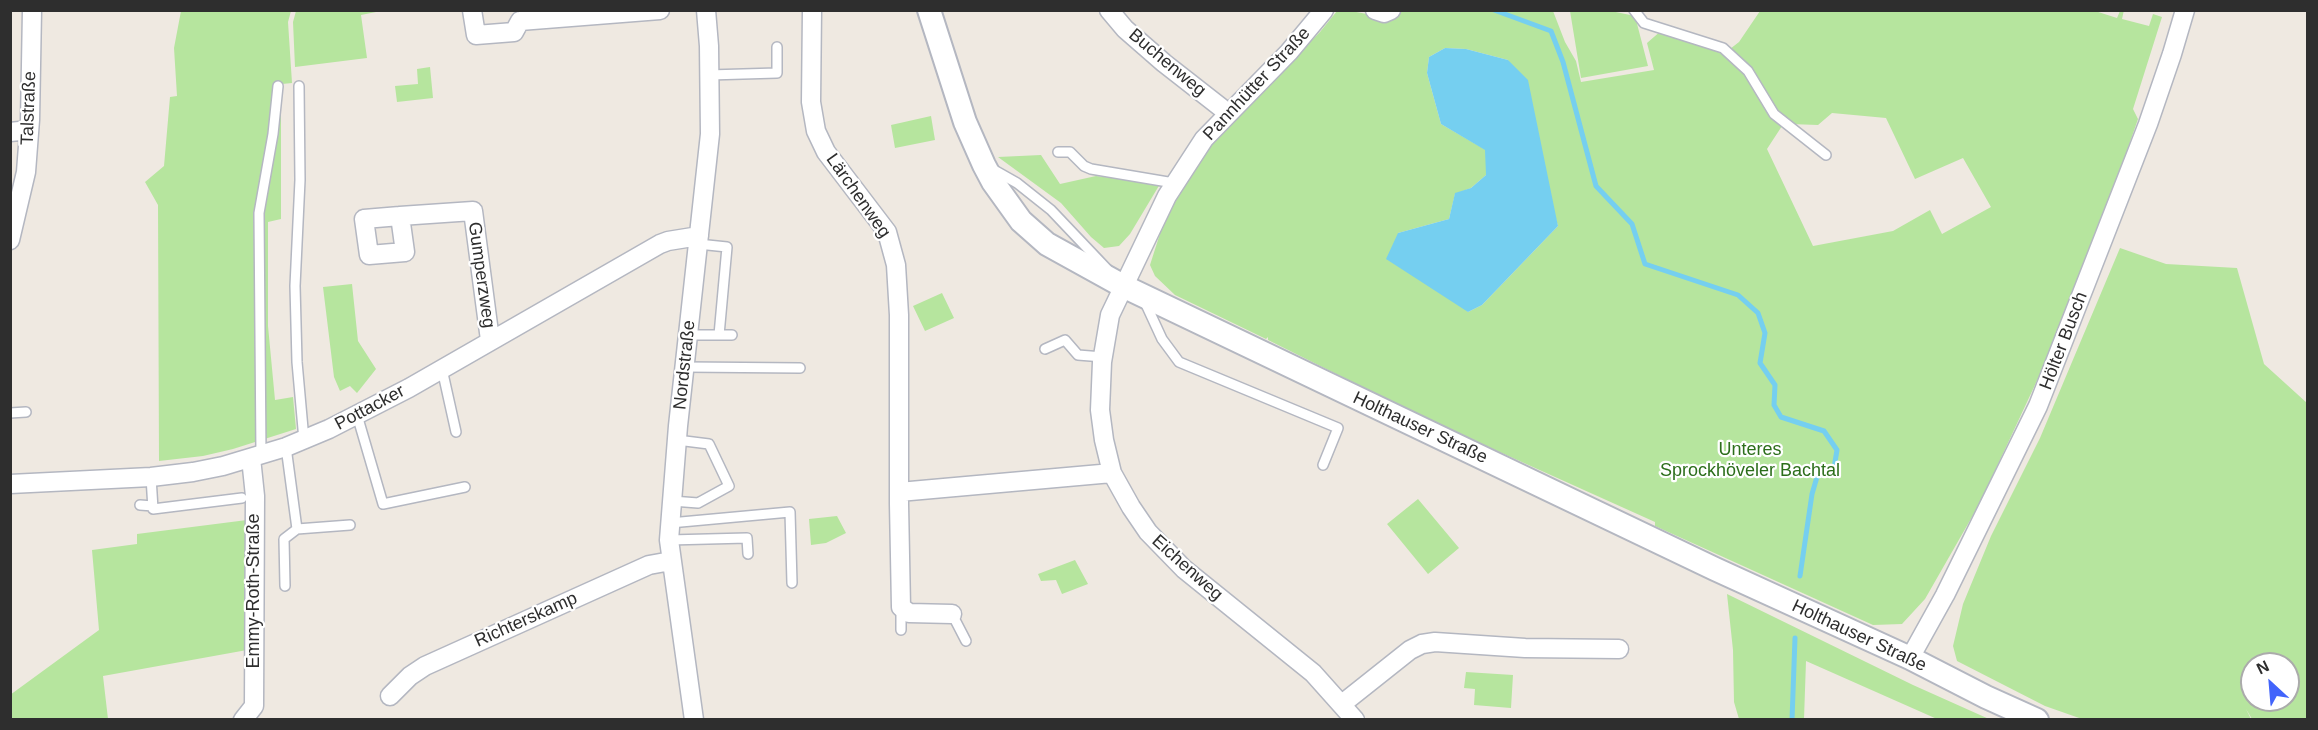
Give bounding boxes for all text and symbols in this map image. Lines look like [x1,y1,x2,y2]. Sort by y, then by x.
street label: Pannhütter Straße [1199,23,1315,145]
street label: Buchenweg [1124,24,1210,102]
street label: Talstraße [17,71,41,145]
street label: Lärchenweg [821,150,895,242]
street label: Gumperzweg [463,220,499,330]
street label: Hölter Busch [2035,289,2093,393]
street label: Nordstraße [670,319,700,411]
street label: Pottacker [331,381,409,435]
street label: Holthauser Straße [1349,387,1491,469]
park label: Unteres Sprockhöveler Bachtal [1660,439,1840,482]
street label: Emmy-Roth-Straße [243,513,265,669]
street label: Eichenweg [1147,531,1227,605]
street label: Richterskamp [471,588,581,652]
street label: Holthauser Straße [1788,595,1930,677]
north arrow [2240,652,2300,712]
text: N [2254,657,2272,677]

